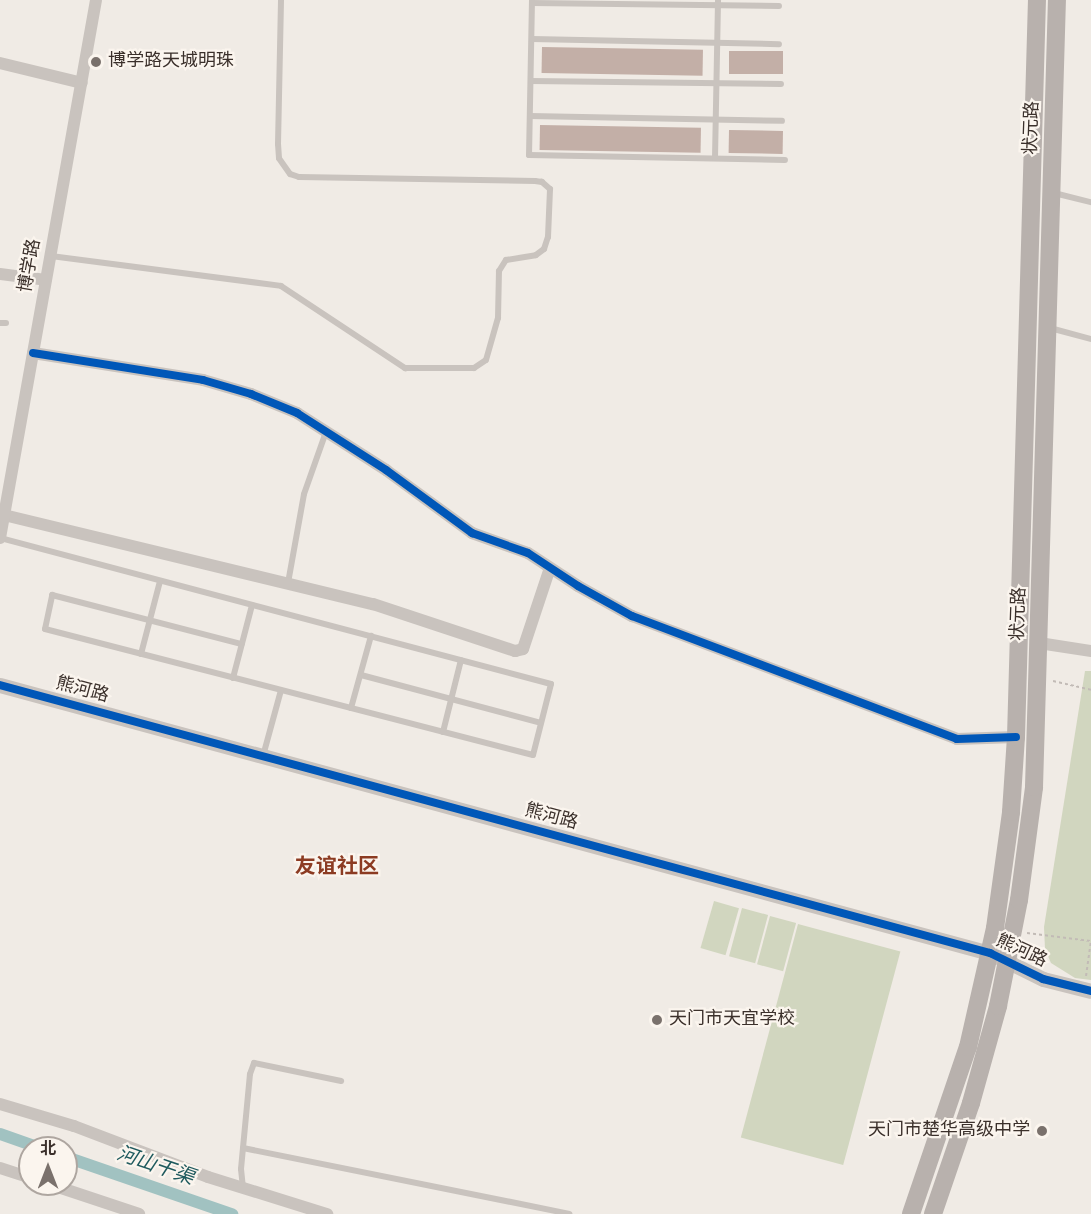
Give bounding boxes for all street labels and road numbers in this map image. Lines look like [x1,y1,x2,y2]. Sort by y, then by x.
street label: 状元路 [1021,101,1045,155]
street label: 博学路 [16,238,46,294]
street label: 状元路 [1008,587,1032,641]
street label: 熊河路 [53,674,111,708]
street label: 熊河路 [522,801,580,835]
street label: 熊河路 [992,931,1050,973]

